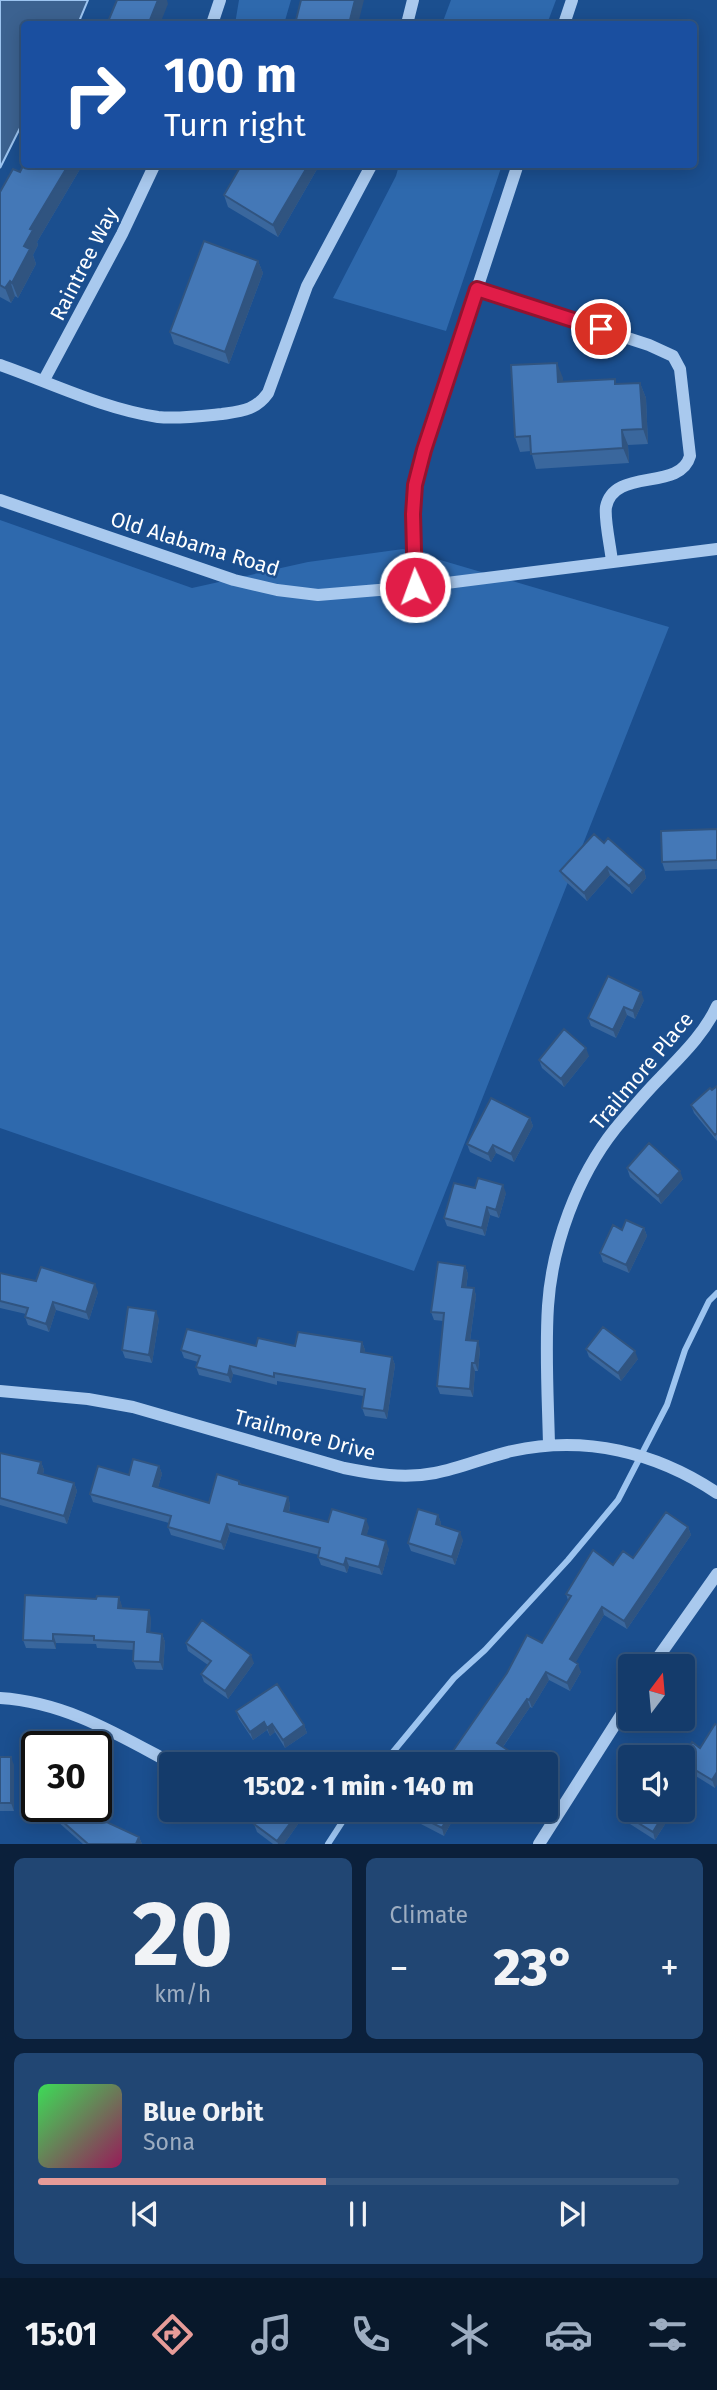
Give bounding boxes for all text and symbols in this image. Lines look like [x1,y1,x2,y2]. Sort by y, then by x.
text: 100 m [164,46,297,105]
icon: right [49,49,140,140]
text: Turn right [164,106,306,144]
street label: Raintree Way [44,202,124,325]
pin [571,299,631,359]
icon: arrive [582,310,620,348]
street label: Old Alabama Road [107,506,283,582]
position arrow [378,550,452,624]
street label: Trailmore Place [585,1007,699,1135]
street label: Trailmore Drive [232,1404,378,1466]
north arrow [618,1654,695,1731]
map controls [618,1654,695,1822]
speed limit sign: 30 [21,1731,112,1822]
button: sound [618,1745,695,1822]
text: 15:02 · 1 min · 140 m [243,1771,474,1802]
text: 20 [133,1880,233,1989]
text: Climate [390,1901,468,1929]
text: 23° [494,1936,575,1999]
text: − [390,1945,409,1991]
text: + [660,1945,679,1991]
text: km/h [154,1980,211,2008]
text: Blue Orbit [143,2097,263,2128]
text: Sona [143,2128,195,2156]
icon: previous [126,2195,164,2233]
icon: pause [339,2195,377,2233]
icon: next [553,2195,591,2233]
icon: directions [148,2310,197,2359]
icon: music [247,2310,296,2359]
icon: phone [346,2310,395,2359]
icon: climate [445,2310,494,2359]
icon: car [544,2310,593,2359]
icon: filters [643,2310,692,2359]
text: 15:01 [25,2315,98,2353]

